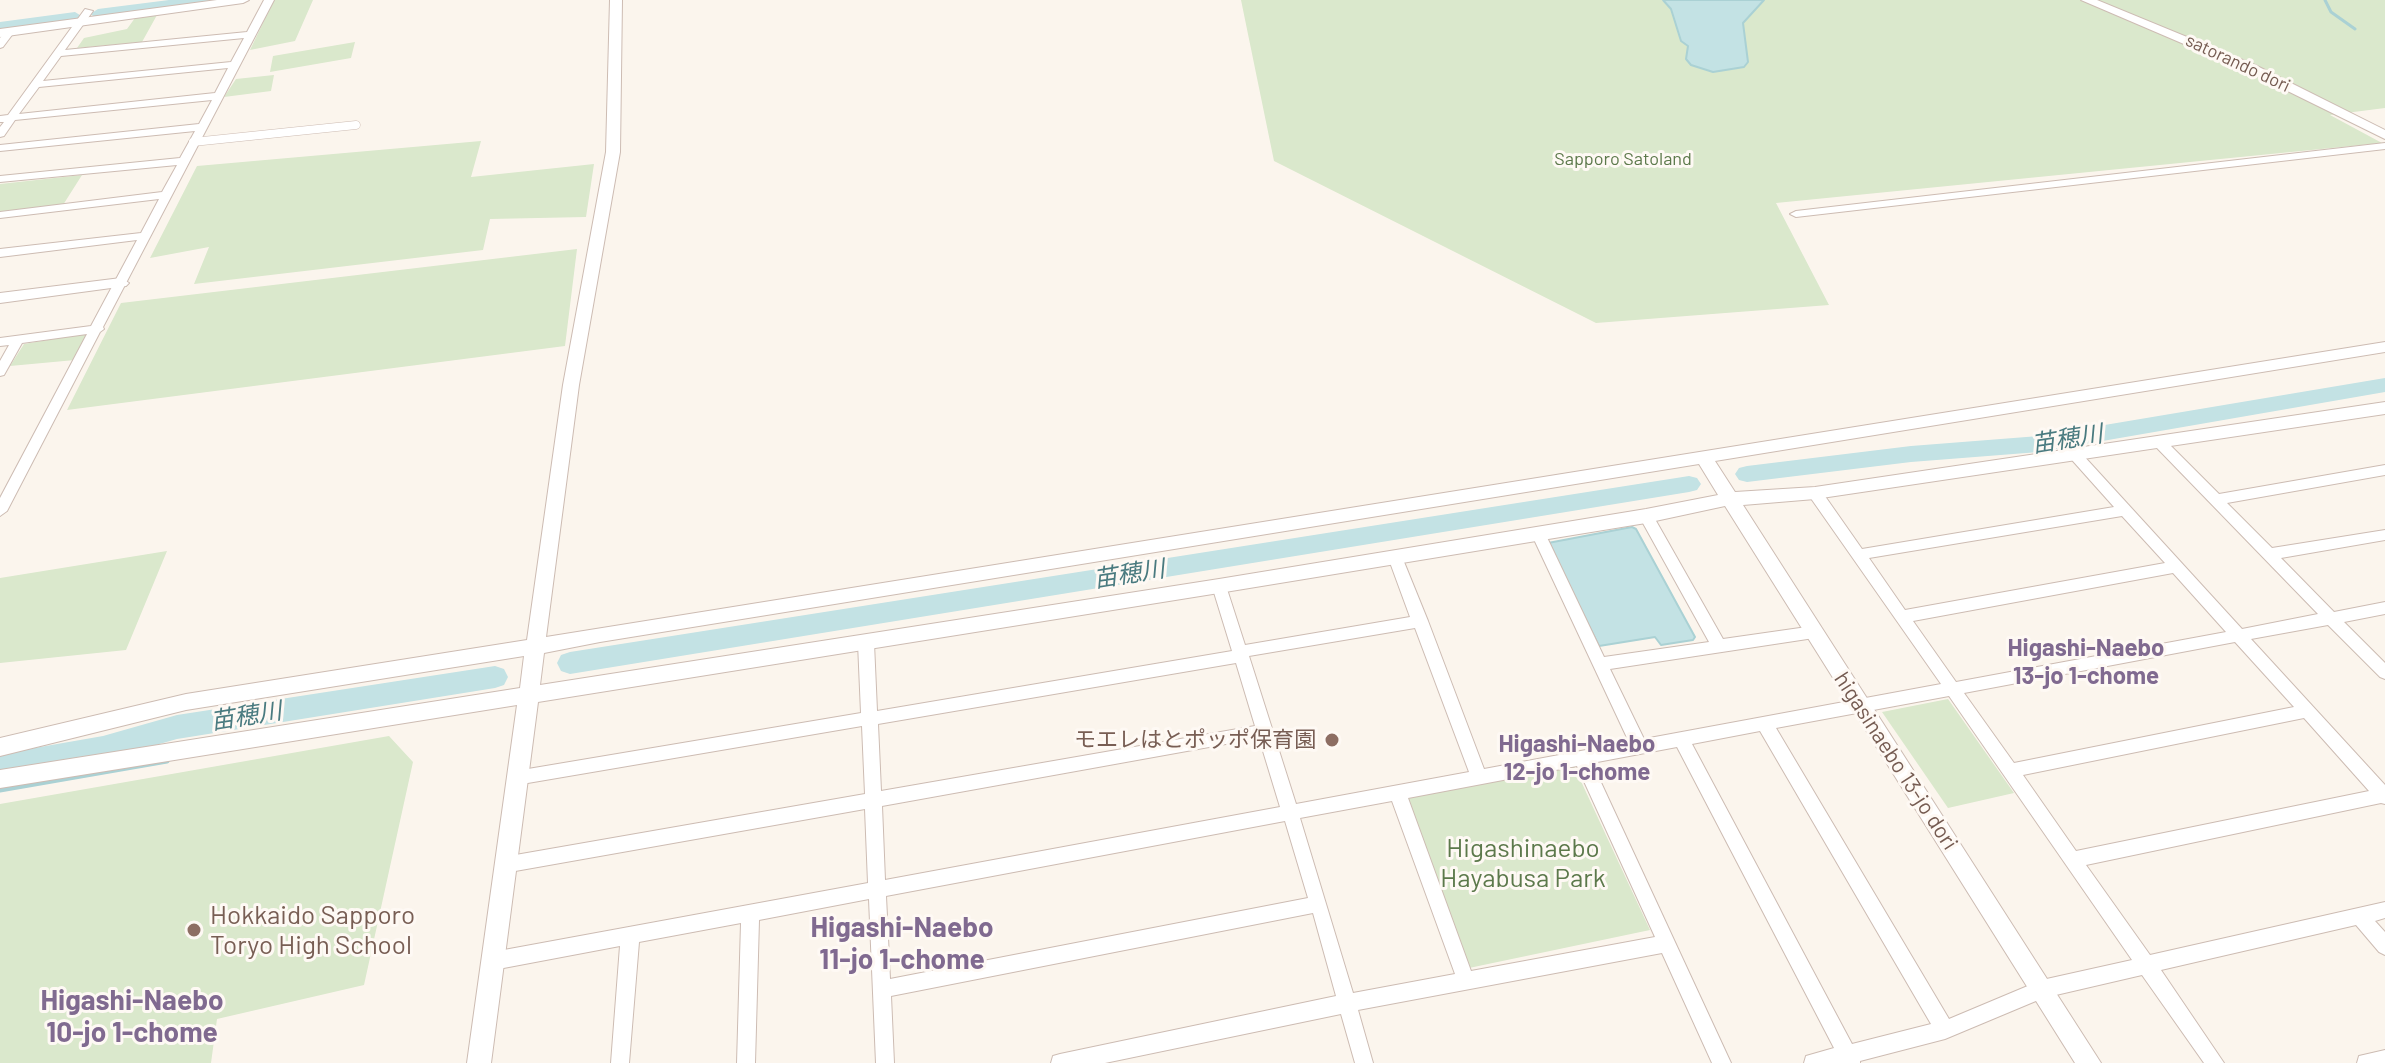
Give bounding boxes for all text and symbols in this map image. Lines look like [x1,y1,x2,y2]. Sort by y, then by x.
street label: satorando dori [2182,29,2294,97]
park label: Sapporo Satoland [1554,148,1692,170]
water label: 苗穂川 [2029,419,2105,459]
water label: 苗穂川 [1091,554,1167,594]
district label: Higashi-Naebo 13-jo 1-chome [2008,634,2164,690]
street label: higasinaebo 13-jo dori [1829,667,1963,855]
water label: 苗穂川 [208,696,284,736]
place label: モエレはとポッポ保育園 [1074,727,1316,753]
district label: Higashi-Naebo 12-jo 1-chome [1499,730,1655,786]
marker: モエレはとポッポ保育園 [1323,731,1341,749]
park label: Higashinaebo Hayabusa Park [1440,832,1606,894]
place label: Hokkaido Sapporo Toryo High School [210,899,415,960]
district label: Higashi-Naebo 11-jo 1-chome [810,911,994,977]
marker: Hokkaido Sapporo Toryo High School [185,921,203,939]
district label: Higashi-Naebo 10-jo 1-chome [40,984,224,1050]

